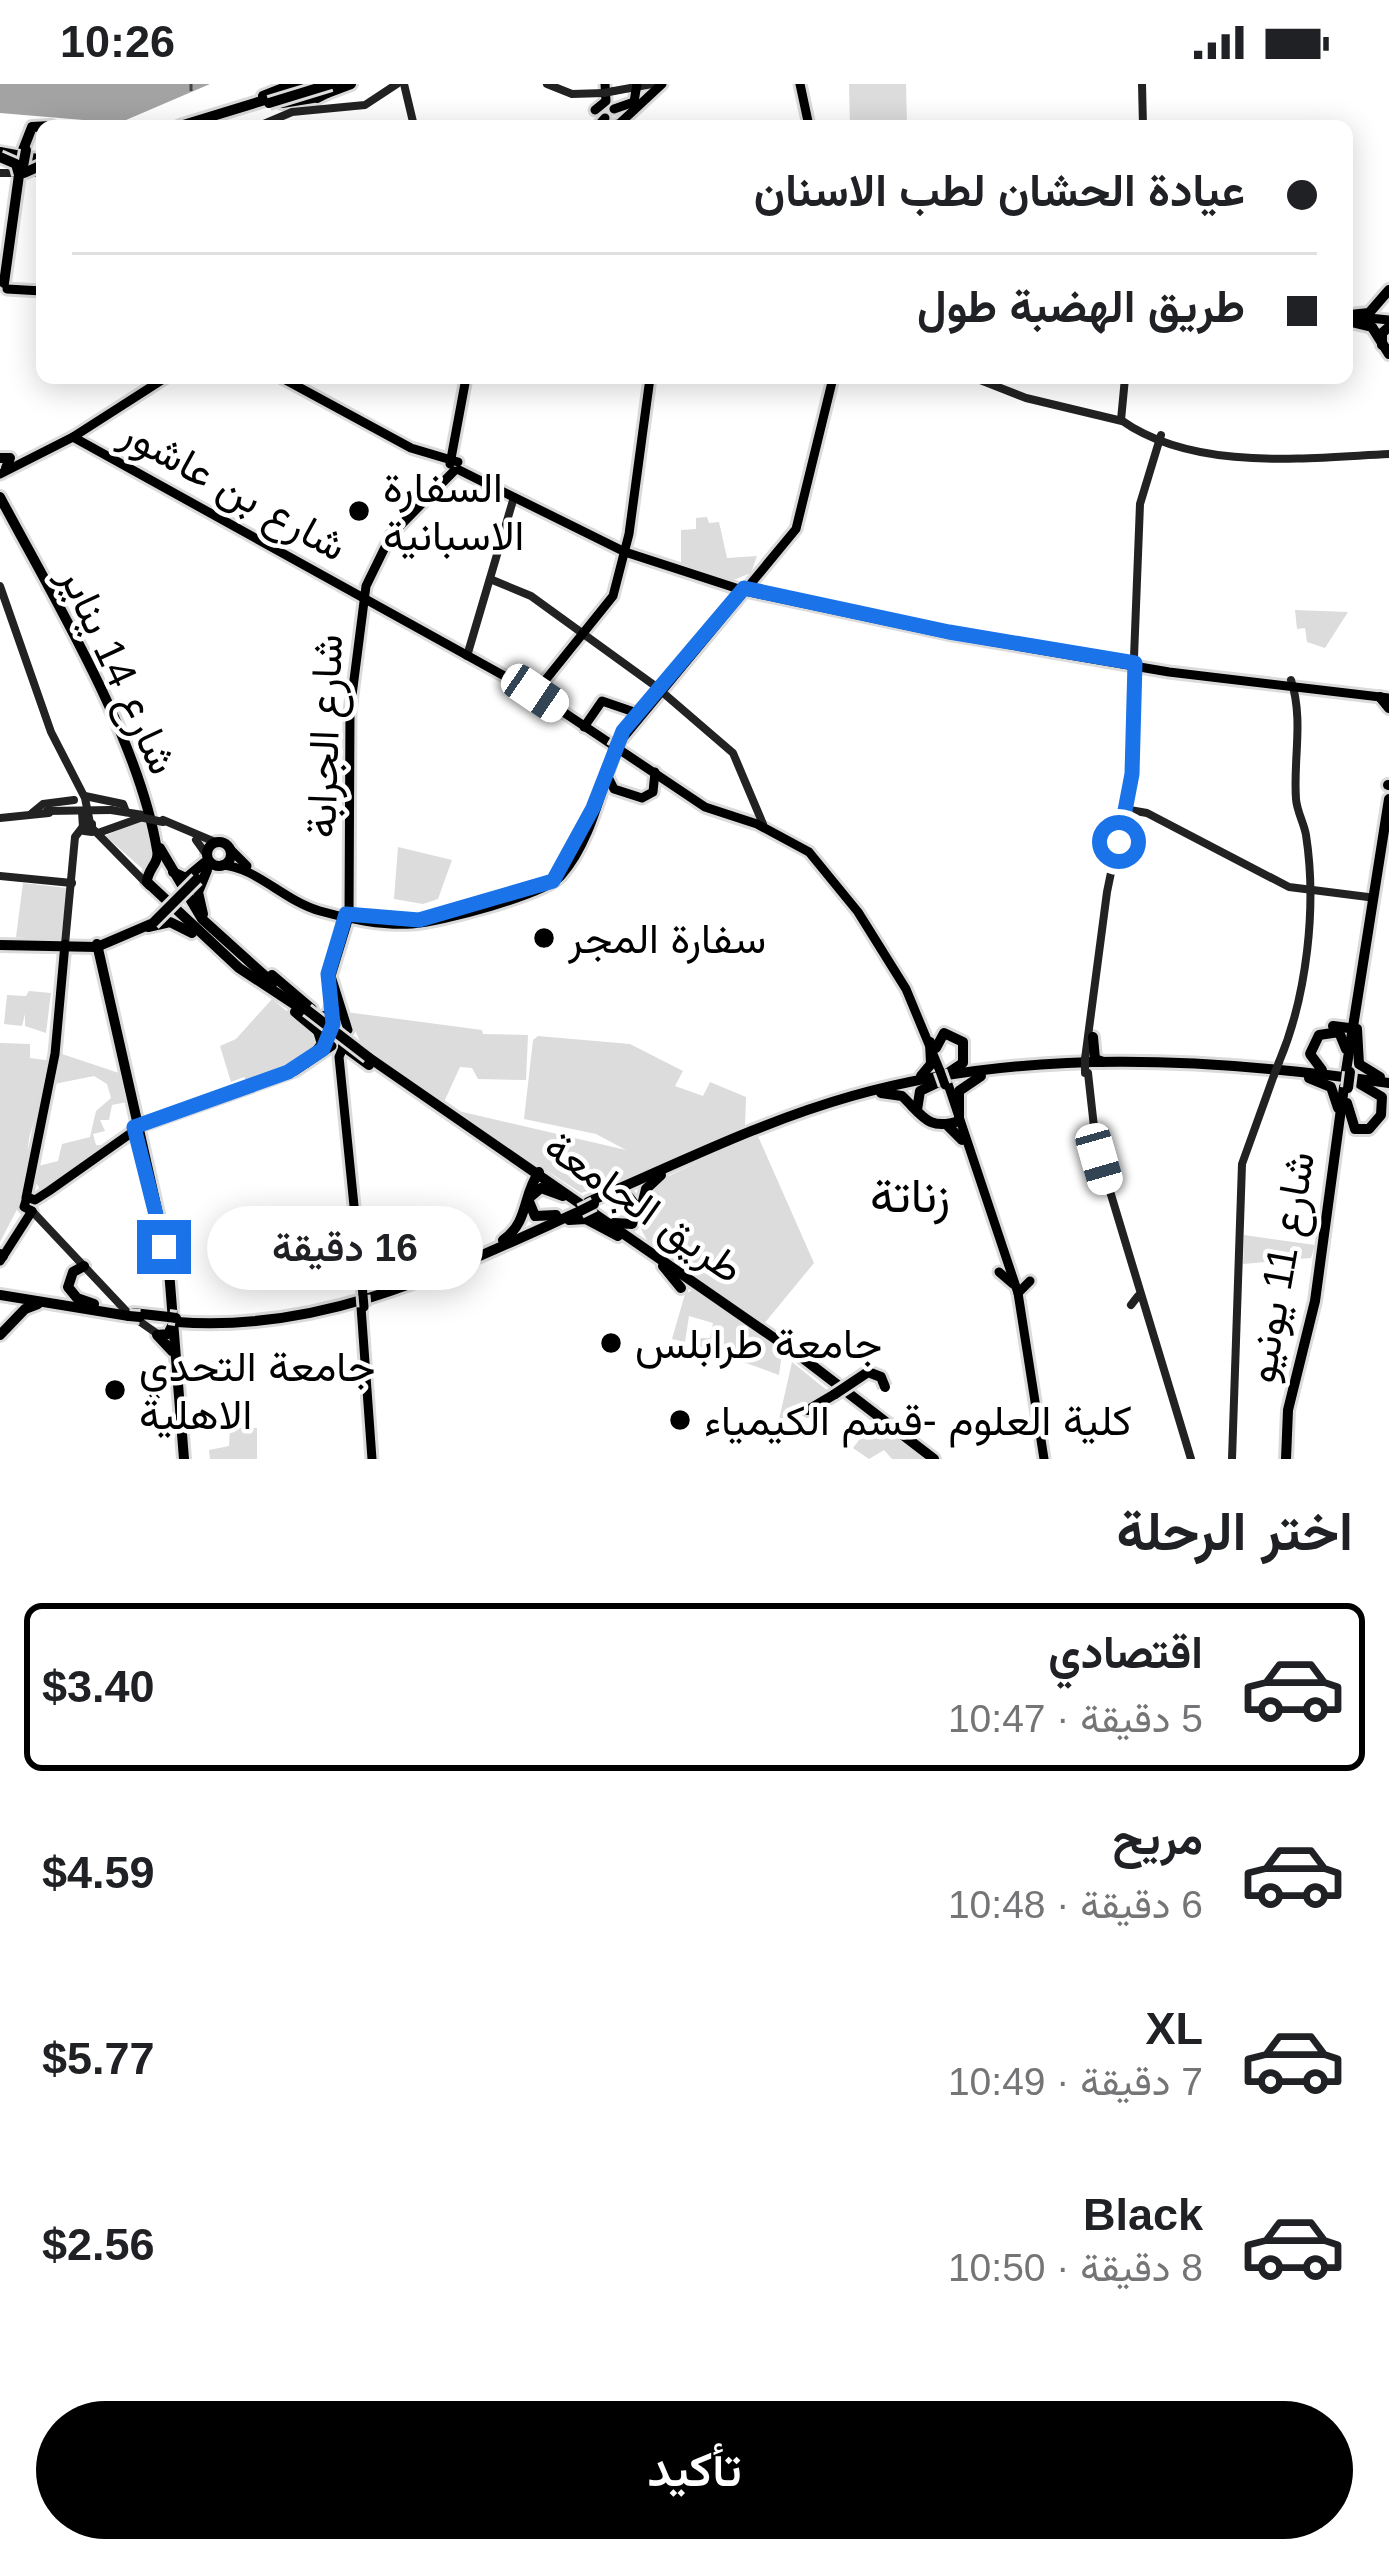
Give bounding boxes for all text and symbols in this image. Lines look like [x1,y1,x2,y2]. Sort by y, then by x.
text: 10:26 [60,16,175,67]
text: عيادة الحشان لطب الاسنان [754,165,1245,216]
text: طريق الهضبة طول [917,281,1245,332]
street label: شارع بن عاشور [110,407,355,574]
place label: السفارة الاسبانية [383,464,524,560]
marker: السفارة الاسبانية [346,498,372,524]
street label: شارع 14 يناير [46,558,188,783]
street label: شارع الجرابة [297,633,356,839]
car [495,658,575,728]
route start [1092,815,1146,869]
place label: سفارة المجر [567,915,766,965]
marker: سفارة المجر [531,925,557,951]
car [1072,1119,1126,1199]
street label: طريق الجامعة [534,1122,752,1295]
street label: شارع 11 يونيو [1237,1148,1328,1387]
district label: زناتة [870,1169,950,1225]
callout: 16 دقيقة [206,1205,482,1289]
route end [137,1220,191,1274]
text: 16 دقيقة [272,1226,418,1269]
place label: جامعة طرابلس [635,1320,882,1370]
marker: جامعة طرابلس [598,1330,624,1356]
place label: جامعة التحدي الاهلية [139,1343,376,1438]
marker: جامعة التحدي الاهلية [102,1377,128,1403]
place label: كلية العلوم -قسم الكيمياء [704,1397,1132,1448]
marker: كلية العلوم -قسم الكيمياء [667,1407,693,1433]
text: اختر الرحلة [1117,1501,1353,1561]
text: اقتصادي [1048,1627,1203,1678]
icon: car [1239,1633,1347,1741]
text: $3.40 [42,1661,155,1712]
text: 5 دقيقة · 10:47 [948,1697,1203,1740]
text: مريح [1112,1813,1203,1864]
icon: car [1239,1819,1347,1927]
text: $4.59 [42,1847,155,1898]
text: 6 دقيقة · 10:48 [948,1883,1203,1926]
text: XL [1145,2003,1203,2054]
icon: car [1239,2005,1347,2113]
text: $5.77 [42,2033,155,2084]
text: 7 دقيقة · 10:49 [948,2060,1203,2103]
text: Black [1083,2189,1203,2240]
icon: car [1239,2191,1347,2299]
text: $2.56 [42,2219,155,2270]
text: 8 دقيقة · 10:50 [948,2246,1203,2289]
button: تأكيد [36,2401,1353,2539]

